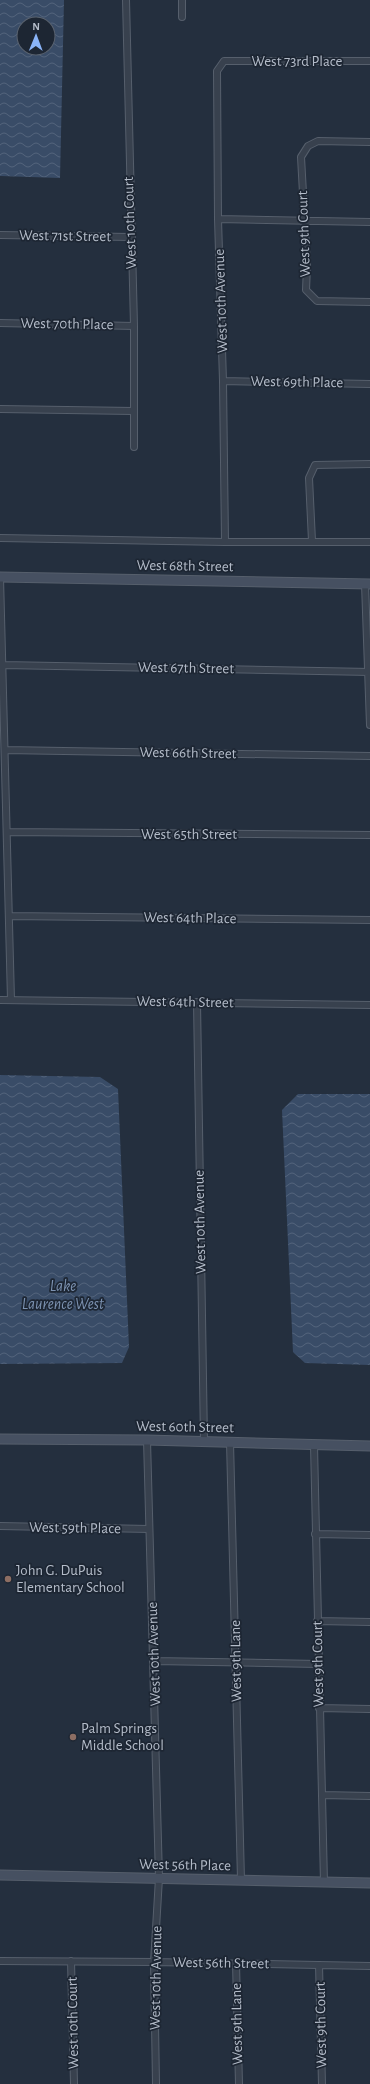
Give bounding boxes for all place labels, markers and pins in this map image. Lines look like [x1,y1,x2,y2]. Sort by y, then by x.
place label: John G. DuPuis Elementary School [16,1563,125,1595]
marker: John G. DuPuis Elementary School [3,1574,13,1584]
place label: Palm Springs Middle School [81,1721,164,1753]
marker: Palm Springs Middle School [68,1732,78,1742]

